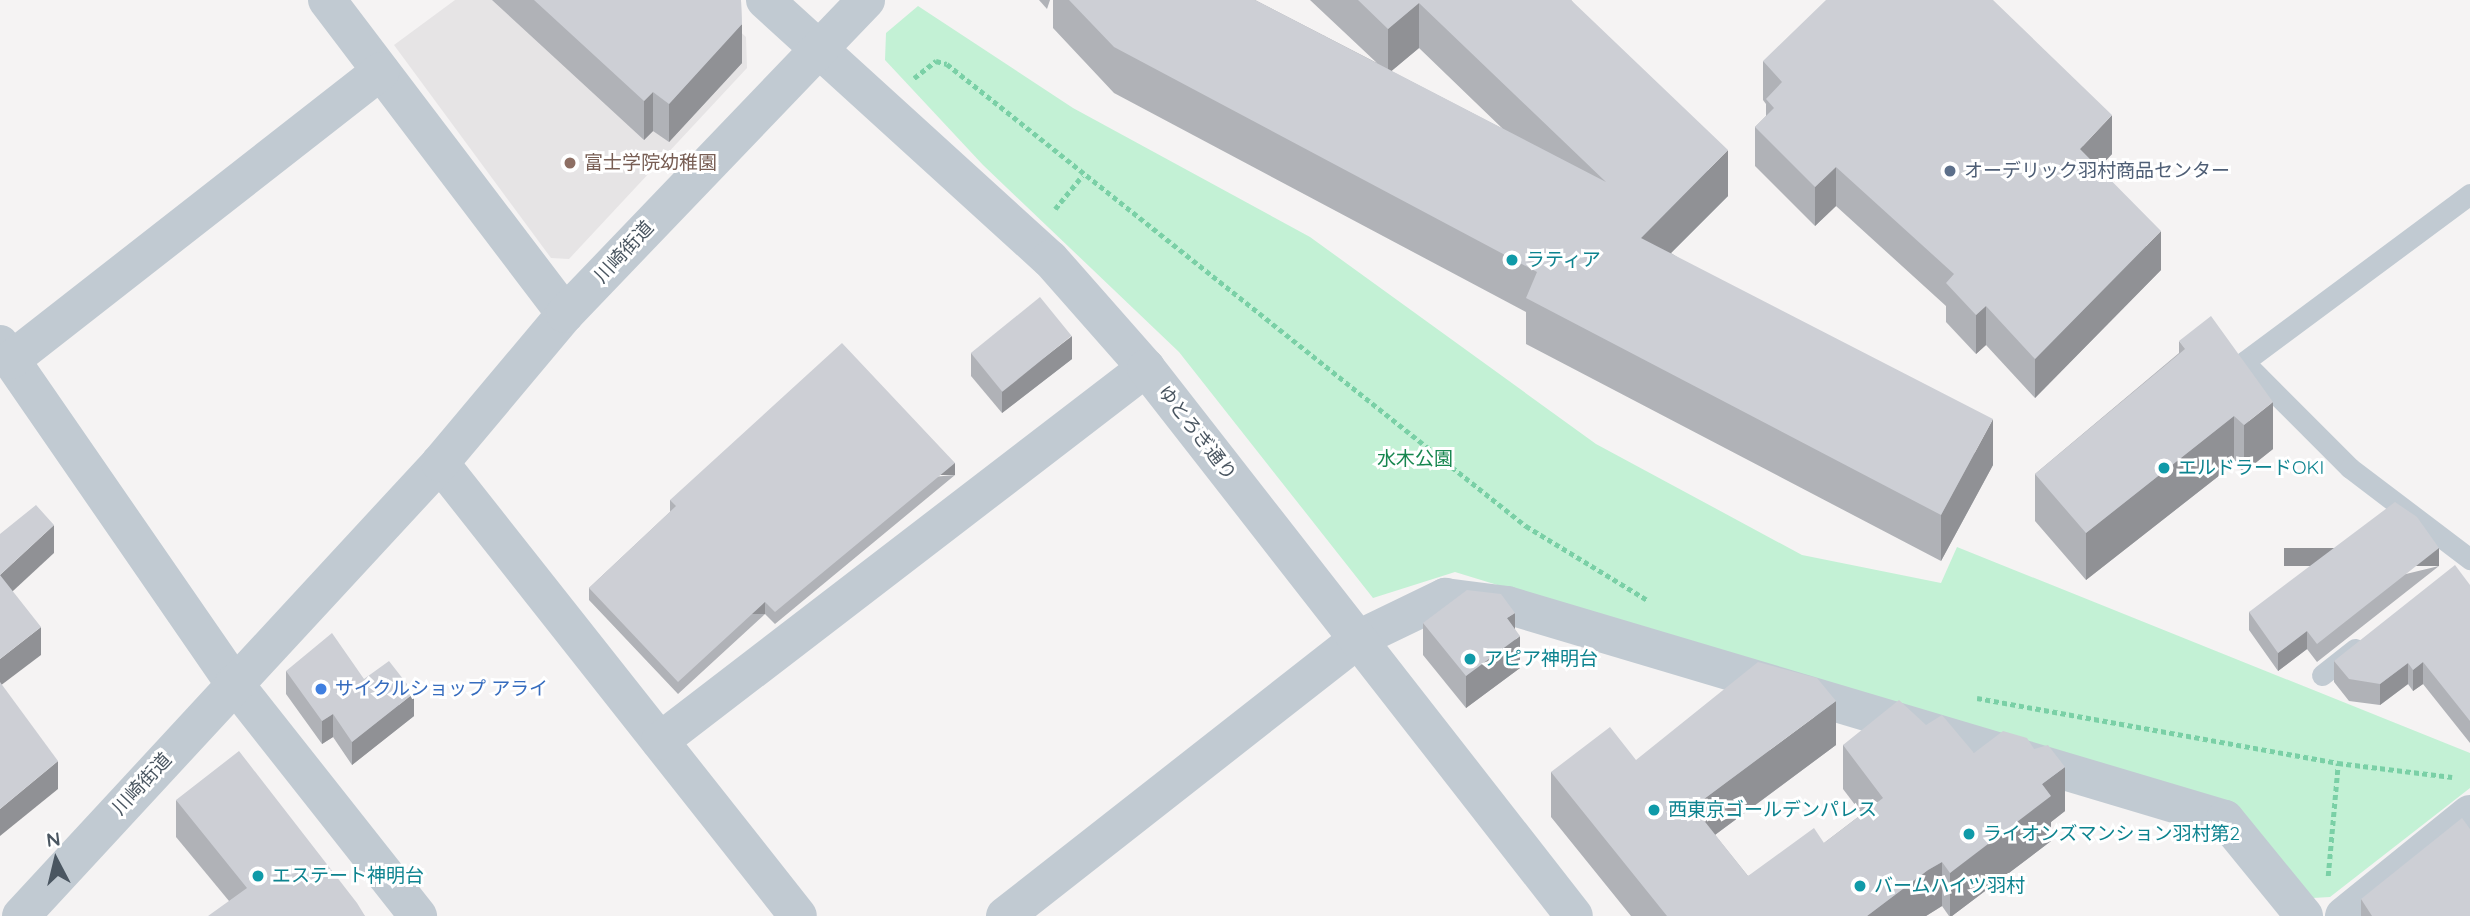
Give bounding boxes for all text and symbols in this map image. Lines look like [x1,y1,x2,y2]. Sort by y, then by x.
place label: 富士学院幼稚園 [584,152,717,174]
marker: 富士学院幼稚園 [562,155,578,171]
place label: オーデリック羽村商品センター [1964,160,2230,182]
marker: オーデリック羽村商品センター [1942,163,1958,179]
street label: 川崎街道 [590,216,658,288]
place label: ラティア [1526,249,1602,271]
marker: ラティア [1504,252,1520,268]
street label: ゆとろぎ通り [1153,381,1241,485]
park label: 水木公園 [1377,448,1453,470]
place label: エルドラードOKI [2178,457,2324,479]
marker: エルドラードOKI [2156,460,2172,476]
place label: アピア神明台 [1484,648,1598,670]
marker: アピア神明台 [1462,651,1478,667]
place label: サイクルショップ アライ [335,678,549,700]
marker: サイクルショップ アライ [313,681,329,697]
street label: 川崎街道 [108,748,176,820]
place label: 西東京ゴールデンパレス [1668,799,1877,821]
marker: 西東京ゴールデンパレス [1646,802,1662,818]
place label: ライオンズマンション羽村第2 [1983,823,2241,845]
north arrow [21,825,91,895]
text: N [45,826,62,852]
marker: ライオンズマンション羽村第2 [1961,826,1977,842]
place label: エステート神明台 [272,865,424,887]
marker: エステート神明台 [250,868,266,884]
place label: バームハイツ羽村 [1874,875,2026,897]
marker: バームハイツ羽村 [1852,878,1868,894]

